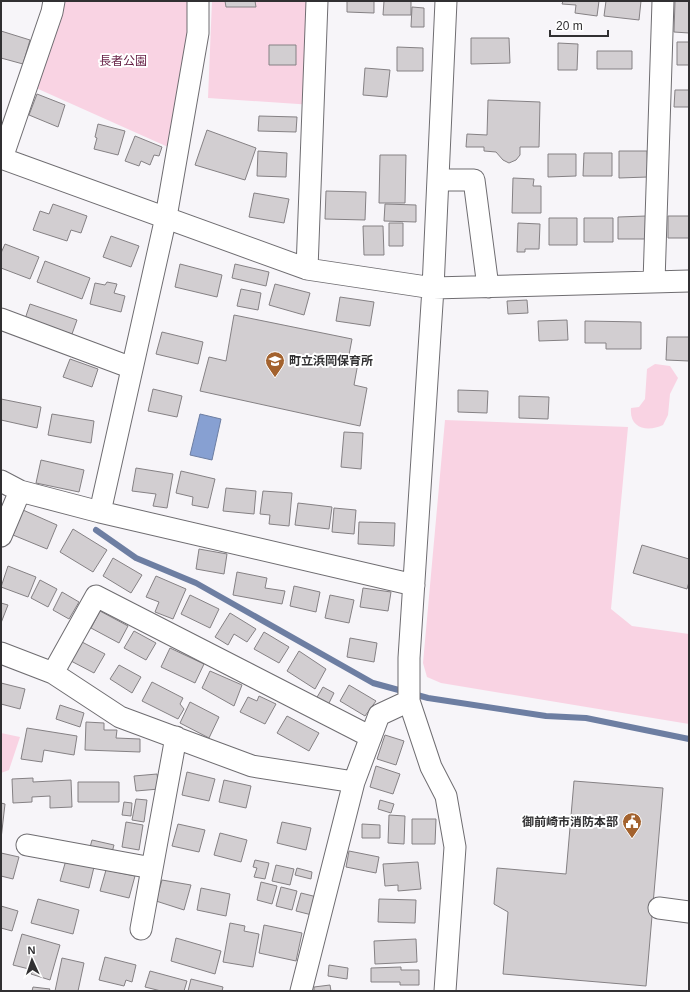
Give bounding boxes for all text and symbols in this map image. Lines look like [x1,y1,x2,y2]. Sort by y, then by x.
scale bar [550,12,608,38]
text: 20 m [556,19,583,33]
park label: 長者公園 [99,54,147,68]
school or university icon: 町立浜岡保育所 [264,350,286,378]
place label: 町立浜岡保育所 [289,354,373,368]
public building icon: 御前崎市消防本部 [621,811,643,839]
place label: 御前崎市消防本部 [522,815,618,829]
north arrow [12,940,52,980]
text: N [27,944,36,956]

